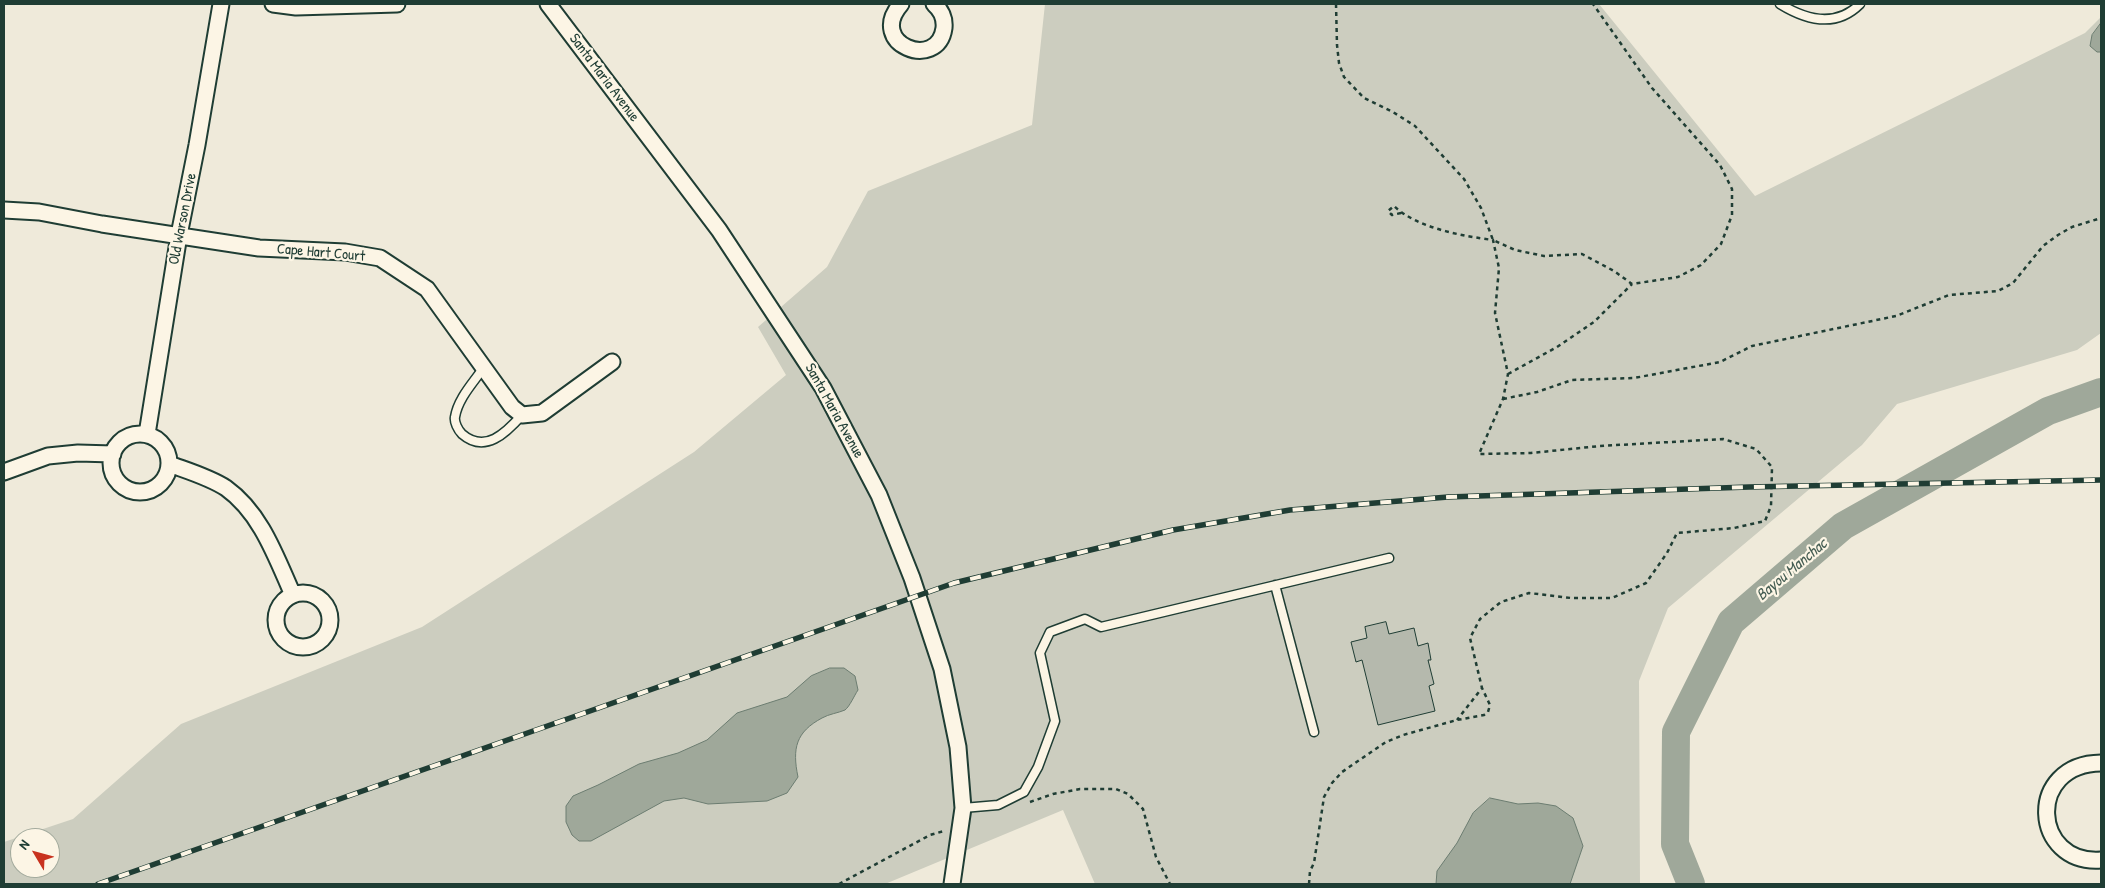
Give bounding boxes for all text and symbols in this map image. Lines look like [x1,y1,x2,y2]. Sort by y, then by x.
street label: Santa Maria Avenue [565,31,643,125]
street label: Old Warson Drive [165,172,201,266]
street label: Cape Hart Court [276,240,366,266]
street label: Santa Maria Avenue [801,361,867,461]
water label: Bayou Manchac [1753,535,1831,605]
north arrow [10,828,60,878]
text: N [14,836,33,853]

